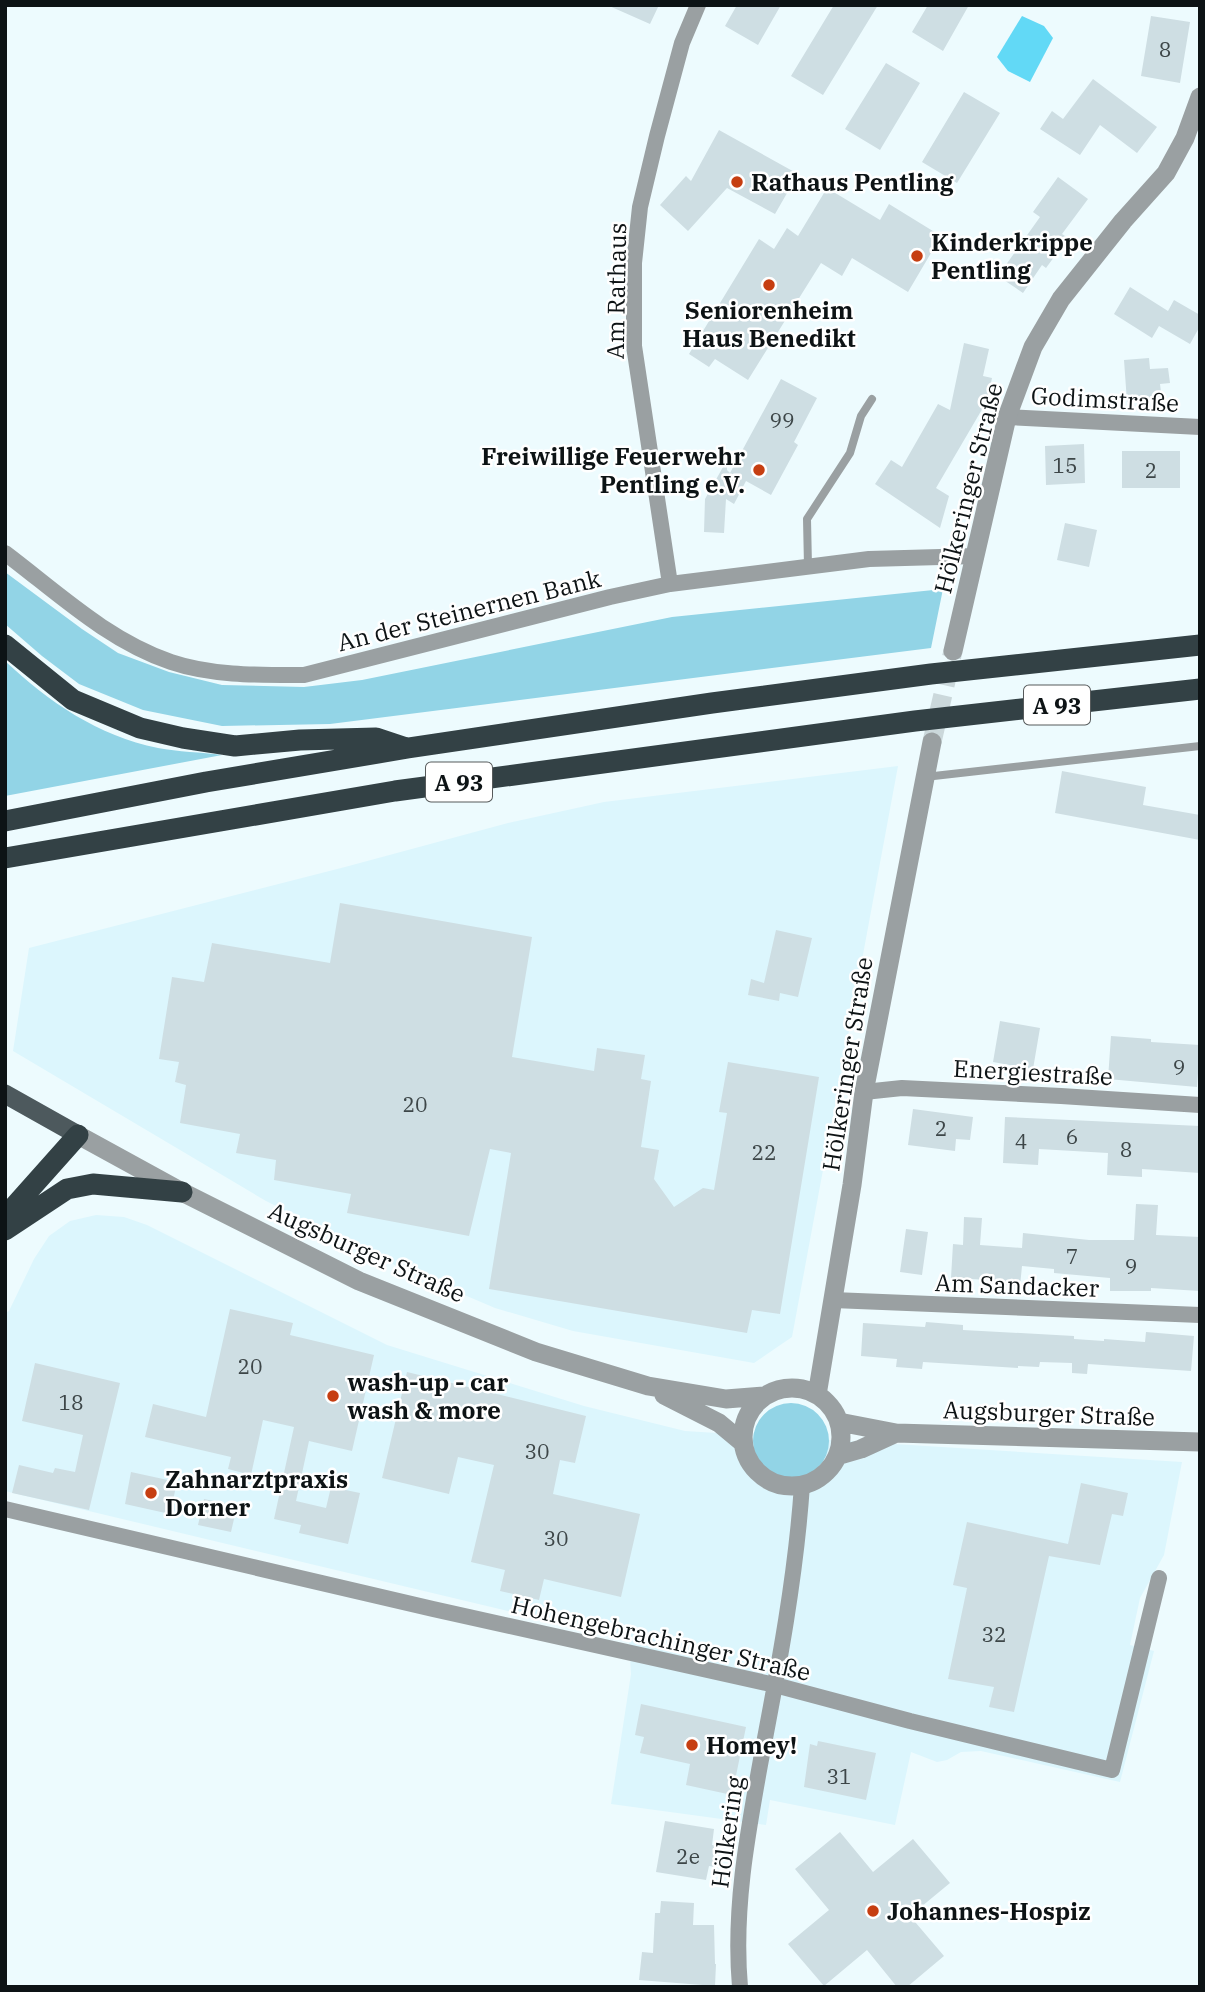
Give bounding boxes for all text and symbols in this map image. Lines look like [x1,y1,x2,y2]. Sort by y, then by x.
house number: 8 [1159,35,1171,63]
place label: Rathaus Pentling [751,166,954,198]
marker: Rathaus Pentling [729,174,745,190]
street label: Am Rathaus [599,222,633,360]
place label: Kinderkrippe Pentling [931,226,1093,286]
marker: Kinderkrippe Pentling [909,248,925,264]
marker: Seniorenheim Haus Benedikt [761,277,777,293]
place label: Seniorenheim Haus Benedikt [682,294,856,354]
street label: Hölkeringer Straße [926,379,1010,597]
street label: Godimstraße [1030,379,1180,419]
house number: 99 [769,406,795,434]
place label: Freiwillige Feuerwehr Pentling e.V. [481,440,745,500]
house number: 15 [1052,451,1078,479]
house number: 2 [1145,456,1157,484]
marker: Freiwillige Feuerwehr Pentling e.V. [751,462,767,478]
street label: An der Steinernen Bank [334,562,604,658]
road number: A 93 [1024,685,1090,724]
road number: A 93 [426,762,492,802]
street label: Hölkeringer Straße [814,955,880,1173]
street label: Energiestraße [952,1052,1114,1092]
house number: 9 [1173,1053,1185,1081]
house number: 20 [402,1090,428,1118]
house number: 2 [935,1114,947,1142]
house number: 6 [1066,1122,1078,1150]
house number: 4 [1015,1127,1027,1155]
house number: 8 [1120,1135,1132,1163]
house number: 22 [751,1138,777,1166]
street label: Augsburger Straße [264,1194,470,1310]
house number: 7 [1066,1242,1078,1270]
house number: 9 [1125,1252,1137,1280]
street label: Am Sandacker [934,1266,1100,1304]
house number: 20 [237,1352,263,1380]
place label: wash-up - car wash & more [347,1366,508,1426]
house number: 18 [58,1388,84,1416]
marker: wash-up - car wash & more [325,1388,341,1404]
street label: Augsburger Straße [943,1393,1155,1433]
house number: 30 [524,1437,550,1465]
place label: Zahnarztpraxis Dorner [165,1463,348,1523]
marker: Zahnarztpraxis Dorner [143,1485,159,1501]
house number: 30 [543,1524,569,1552]
street label: Hohengebrachinger Straße [508,1588,814,1688]
house number: 32 [981,1620,1007,1648]
place label: Homey! [706,1729,797,1761]
marker: Homey! [684,1737,700,1753]
house number: 31 [826,1762,852,1790]
street label: Hölkering [703,1774,751,1890]
house number: 2e [676,1842,700,1870]
place label: Johannes-Hospiz [887,1895,1090,1927]
marker: Johannes-Hospiz [865,1903,881,1919]

